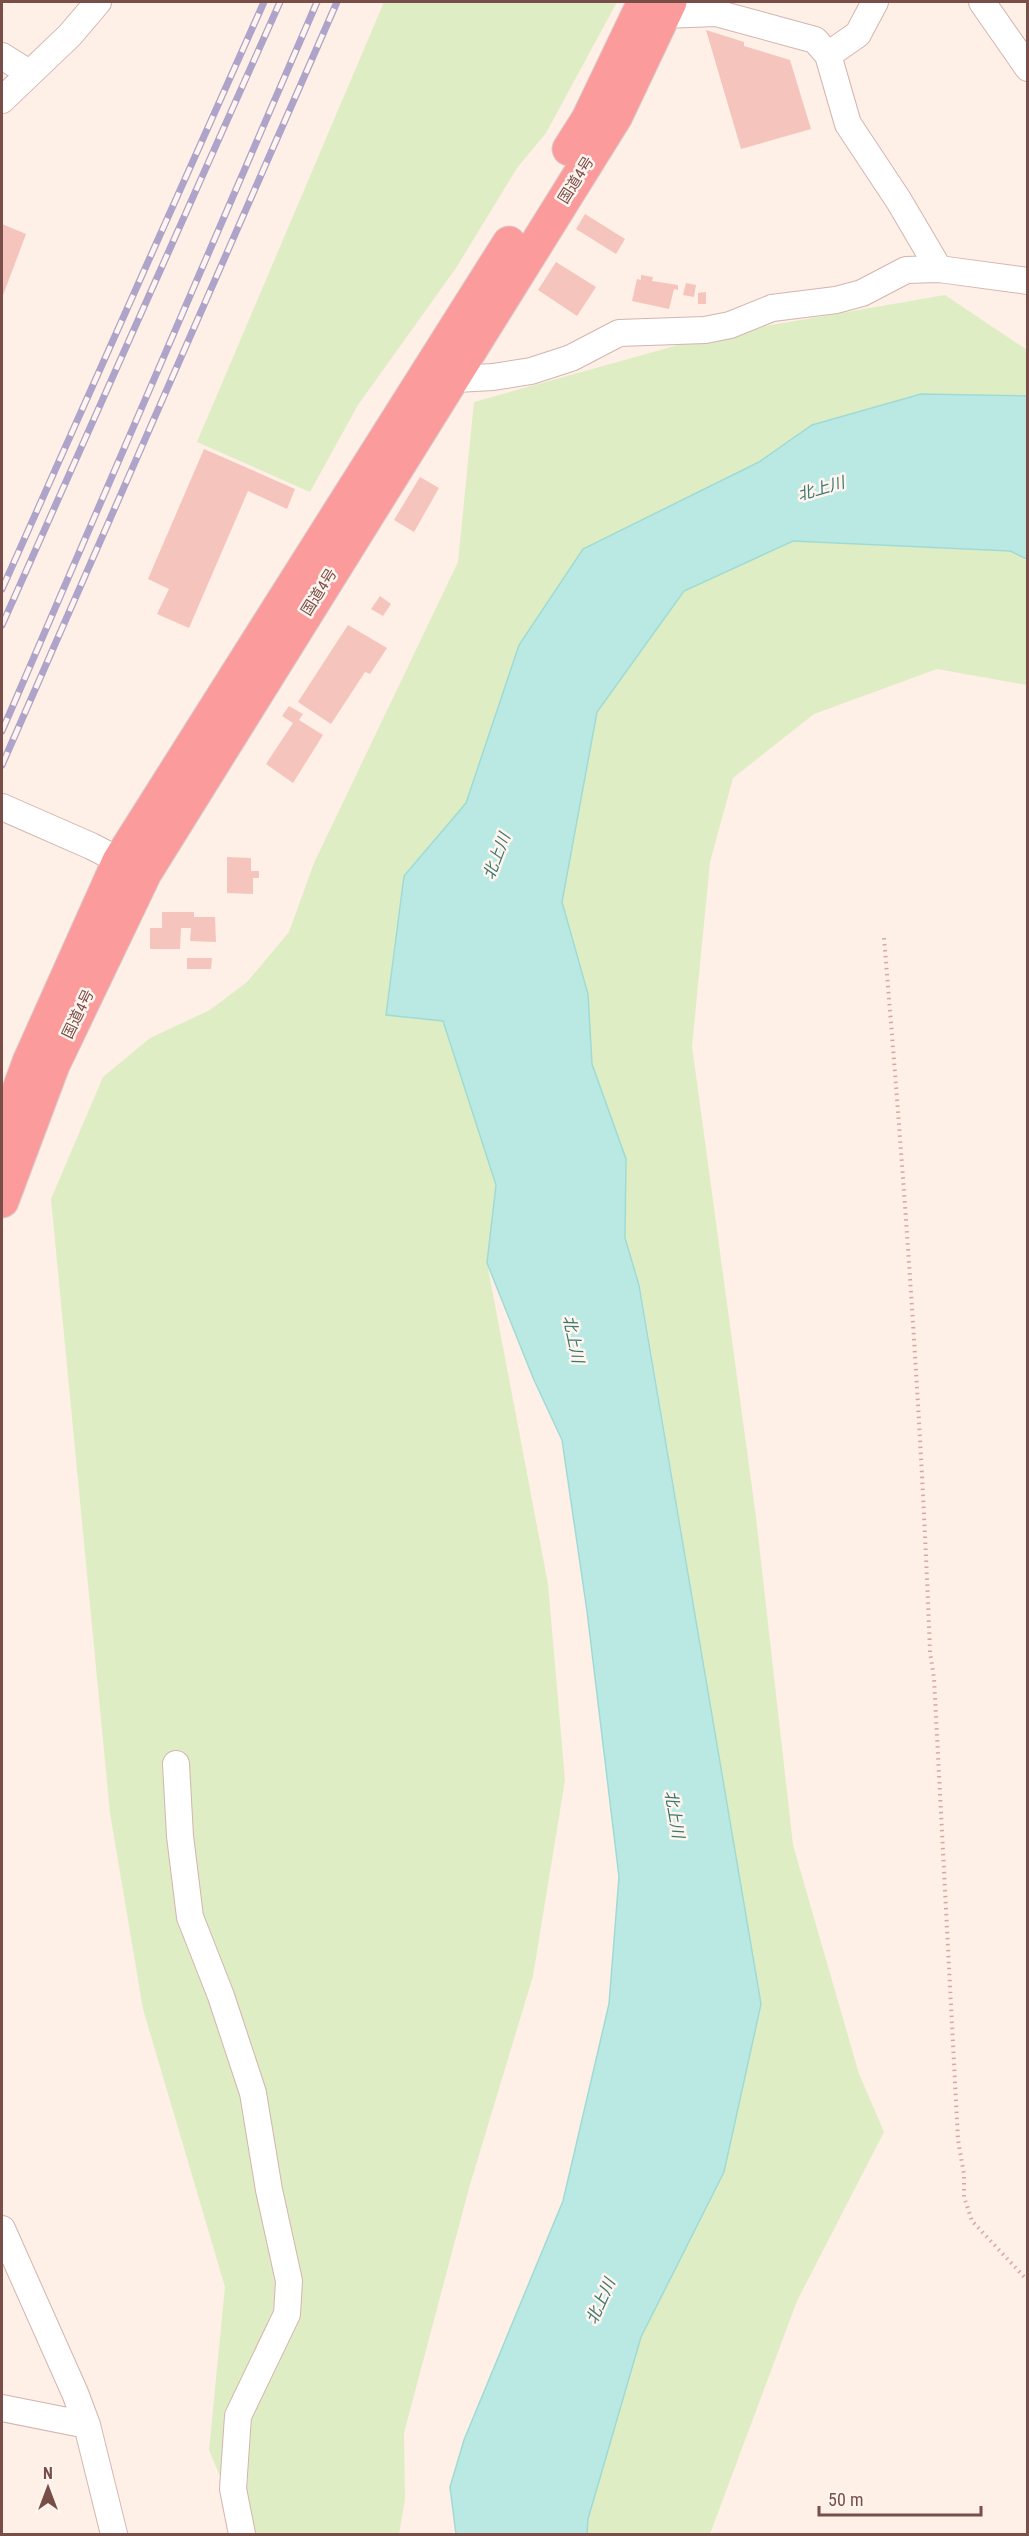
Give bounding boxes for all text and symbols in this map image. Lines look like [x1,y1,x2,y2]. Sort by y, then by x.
street label: 国道4号 [554,153,598,207]
water label: 北上川 [795,472,849,504]
street label: 国道4号 [297,565,341,619]
water label: 北上川 [479,829,515,882]
street label: 国道4号 [58,987,98,1041]
water label: 北上川 [559,1314,588,1367]
water label: 北上川 [661,1789,688,1841]
water label: 北上川 [582,2274,620,2327]
north arrow [18,2458,78,2518]
text: N [43,2464,53,2483]
scale bar [819,2479,981,2517]
text: 50 m [828,2489,863,2510]

